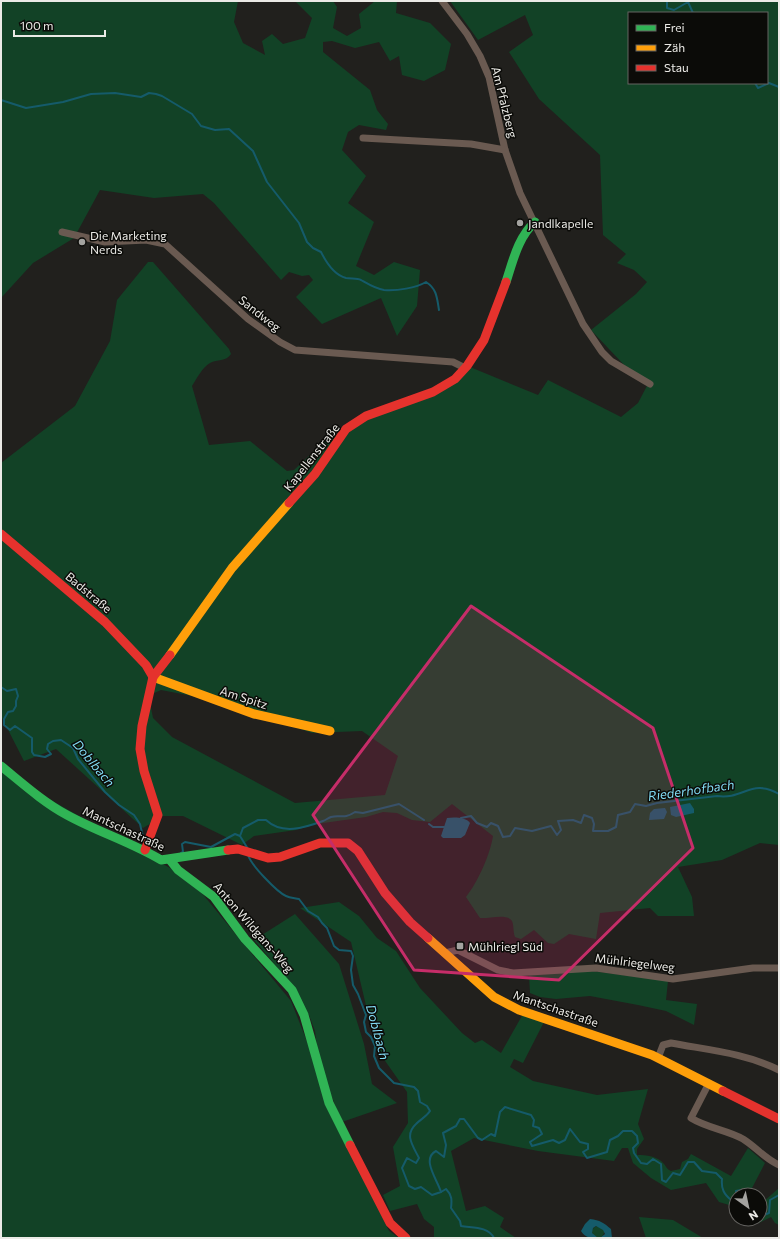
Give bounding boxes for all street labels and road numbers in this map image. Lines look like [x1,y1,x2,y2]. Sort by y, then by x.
street label: Am Pfalzberg [489,65,521,140]
street label: Sandweg [236,292,284,334]
street label: Kapellenstraße [280,420,342,494]
street label: Badstraße [63,569,115,615]
street label: Am Spitz [218,683,270,711]
street label: Mantschastraße [81,803,167,853]
street label: Anton Wildgans-Weg [211,879,297,975]
street label: Mühlriegelweg [594,950,676,974]
street label: Mantschastraße [512,987,600,1029]

